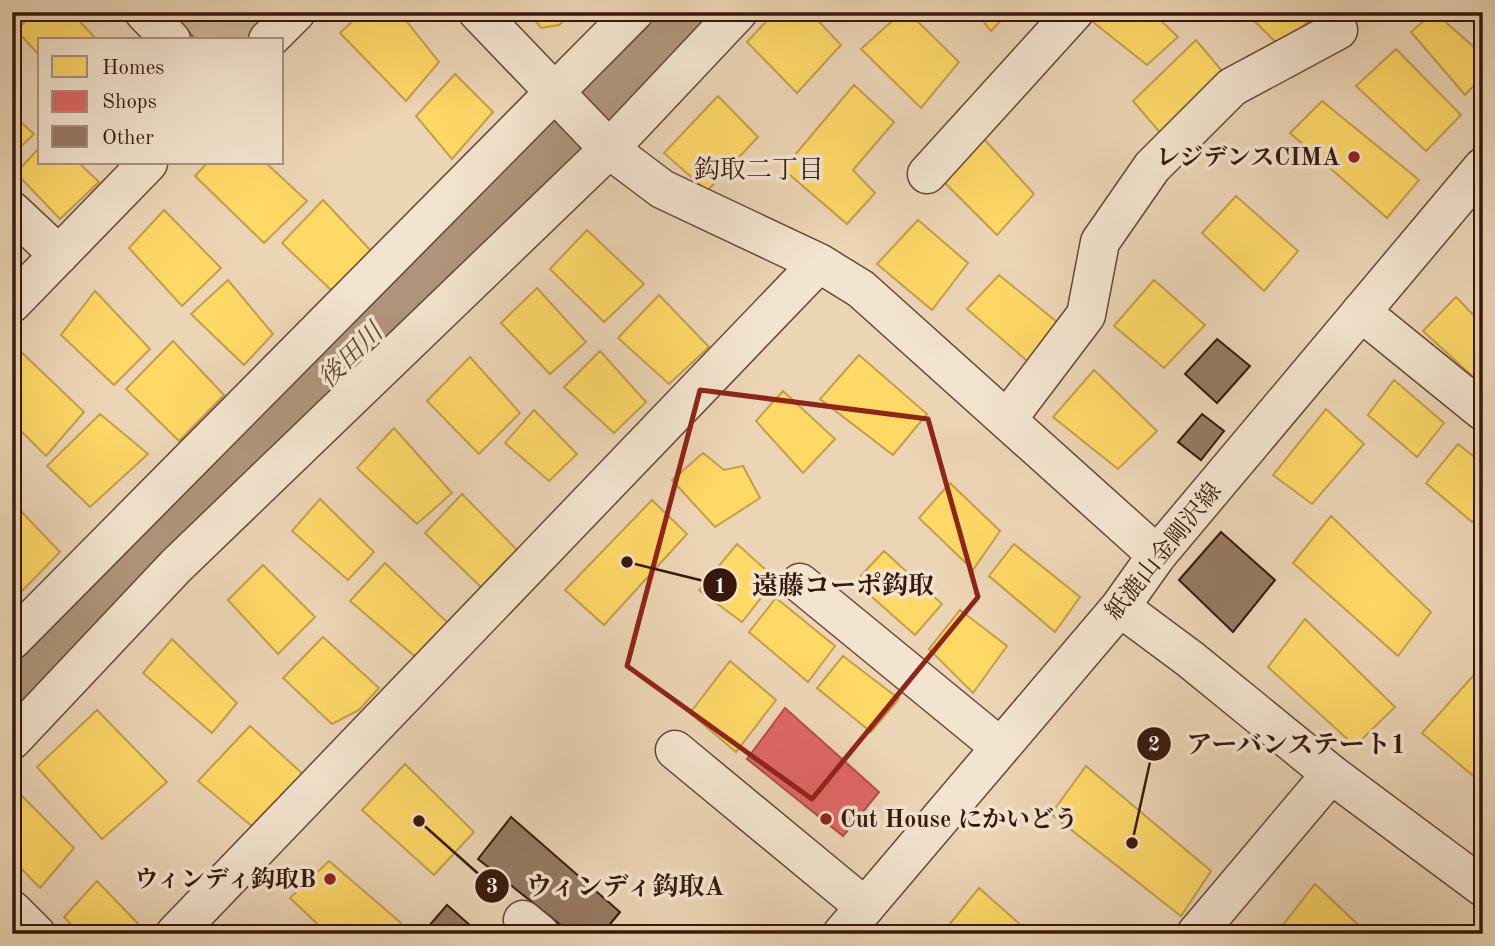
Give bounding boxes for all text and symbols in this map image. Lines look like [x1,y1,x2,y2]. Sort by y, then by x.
legend [38,38,284,164]
text: Homes [102,58,164,79]
text: Shops [102,92,157,113]
text: Other [102,128,154,149]
place label: レジデンスCIMA [1156,145,1340,171]
marker: レジデンスCIMA [1346,149,1362,165]
district label: 鈎取二丁目 [694,156,824,184]
water label: 後田川 [313,316,390,393]
street label: 紙漉山金剛沢線 [1100,478,1227,625]
callout: 遠藤コーポ鈎取 [703,562,948,609]
text: 遠藤コーポ鈎取 [752,571,934,600]
text: 1 [714,577,726,598]
callout: アーバンステート1 [1136,721,1422,768]
text: アーバンステート1 [1186,732,1406,759]
text: 2 [1148,735,1160,756]
place label: Cut House にかいどう [840,807,1078,833]
marker: Cut House にかいどう [818,811,834,827]
callout: ウィンディ鈎取A [475,862,739,909]
place label: ウィンディ鈎取B [134,866,316,893]
marker: ウィンディ鈎取B [322,871,338,887]
text: ウィンディ鈎取A [526,872,724,901]
text: 3 [486,877,498,898]

